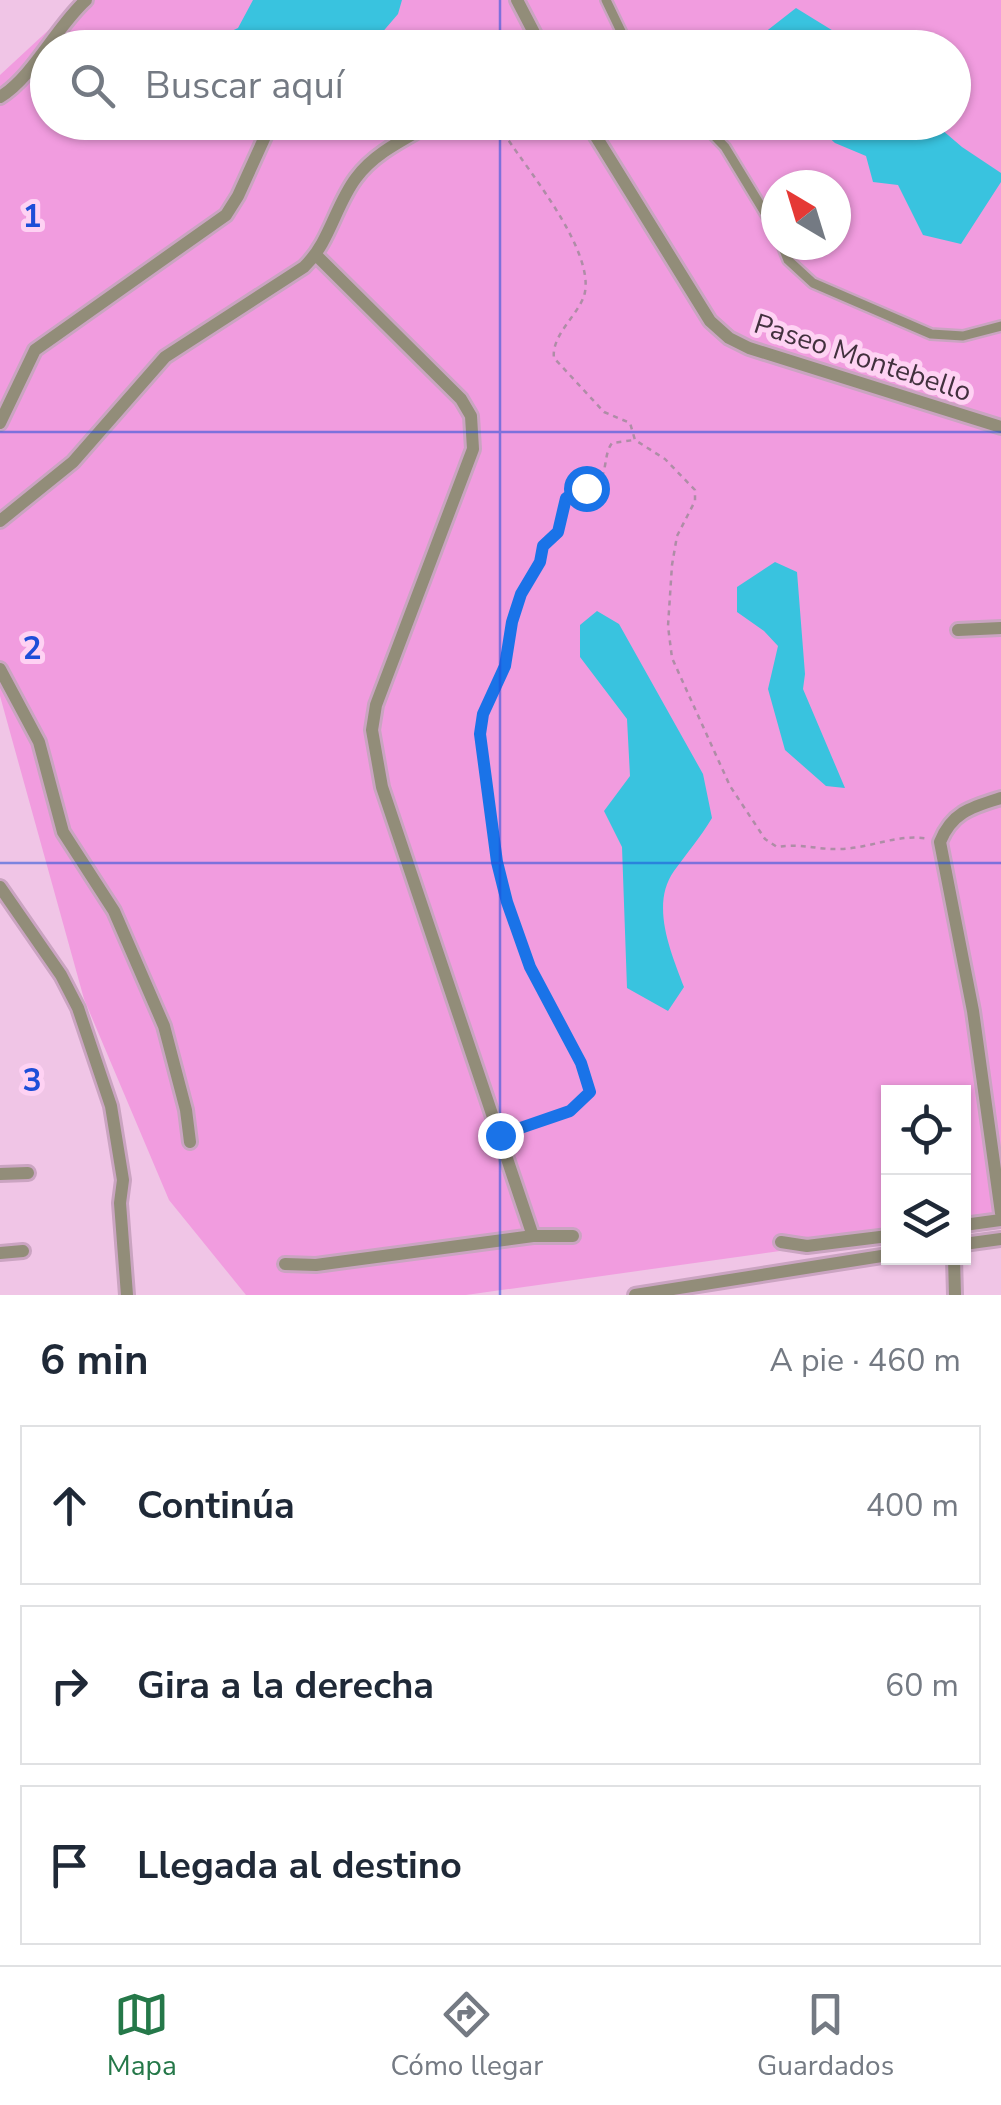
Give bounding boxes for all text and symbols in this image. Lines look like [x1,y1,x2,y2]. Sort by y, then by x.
search box [30,30,971,140]
icon: search [65,58,120,113]
text: Buscar aquí [145,60,344,111]
north arrow [761,170,851,260]
text: 1 [22,195,42,238]
street label: Paseo Montebello [749,305,976,411]
route start [564,466,610,512]
text: 2 [22,627,42,670]
text: 3 [22,1059,42,1102]
map controls [881,1085,971,1265]
button: locate [881,1085,971,1175]
route end [478,1113,524,1159]
button: layers [881,1175,971,1265]
text: 6 min [40,1332,149,1389]
text: A pie · 460 m [769,1339,961,1382]
icon: ahead [42,1478,97,1533]
text: Continúa [137,1480,295,1531]
text: 400 m [866,1484,959,1527]
icon: right [42,1658,97,1713]
text: Gira a la derecha [137,1660,434,1711]
text: 60 m [885,1664,959,1707]
icon: arrive [42,1838,97,1893]
text: Llegada al destino [137,1840,462,1891]
tab: Mapa [107,1987,177,2085]
tab: Cómo llegar [390,1987,543,2085]
tab: Guardados [757,1987,894,2085]

